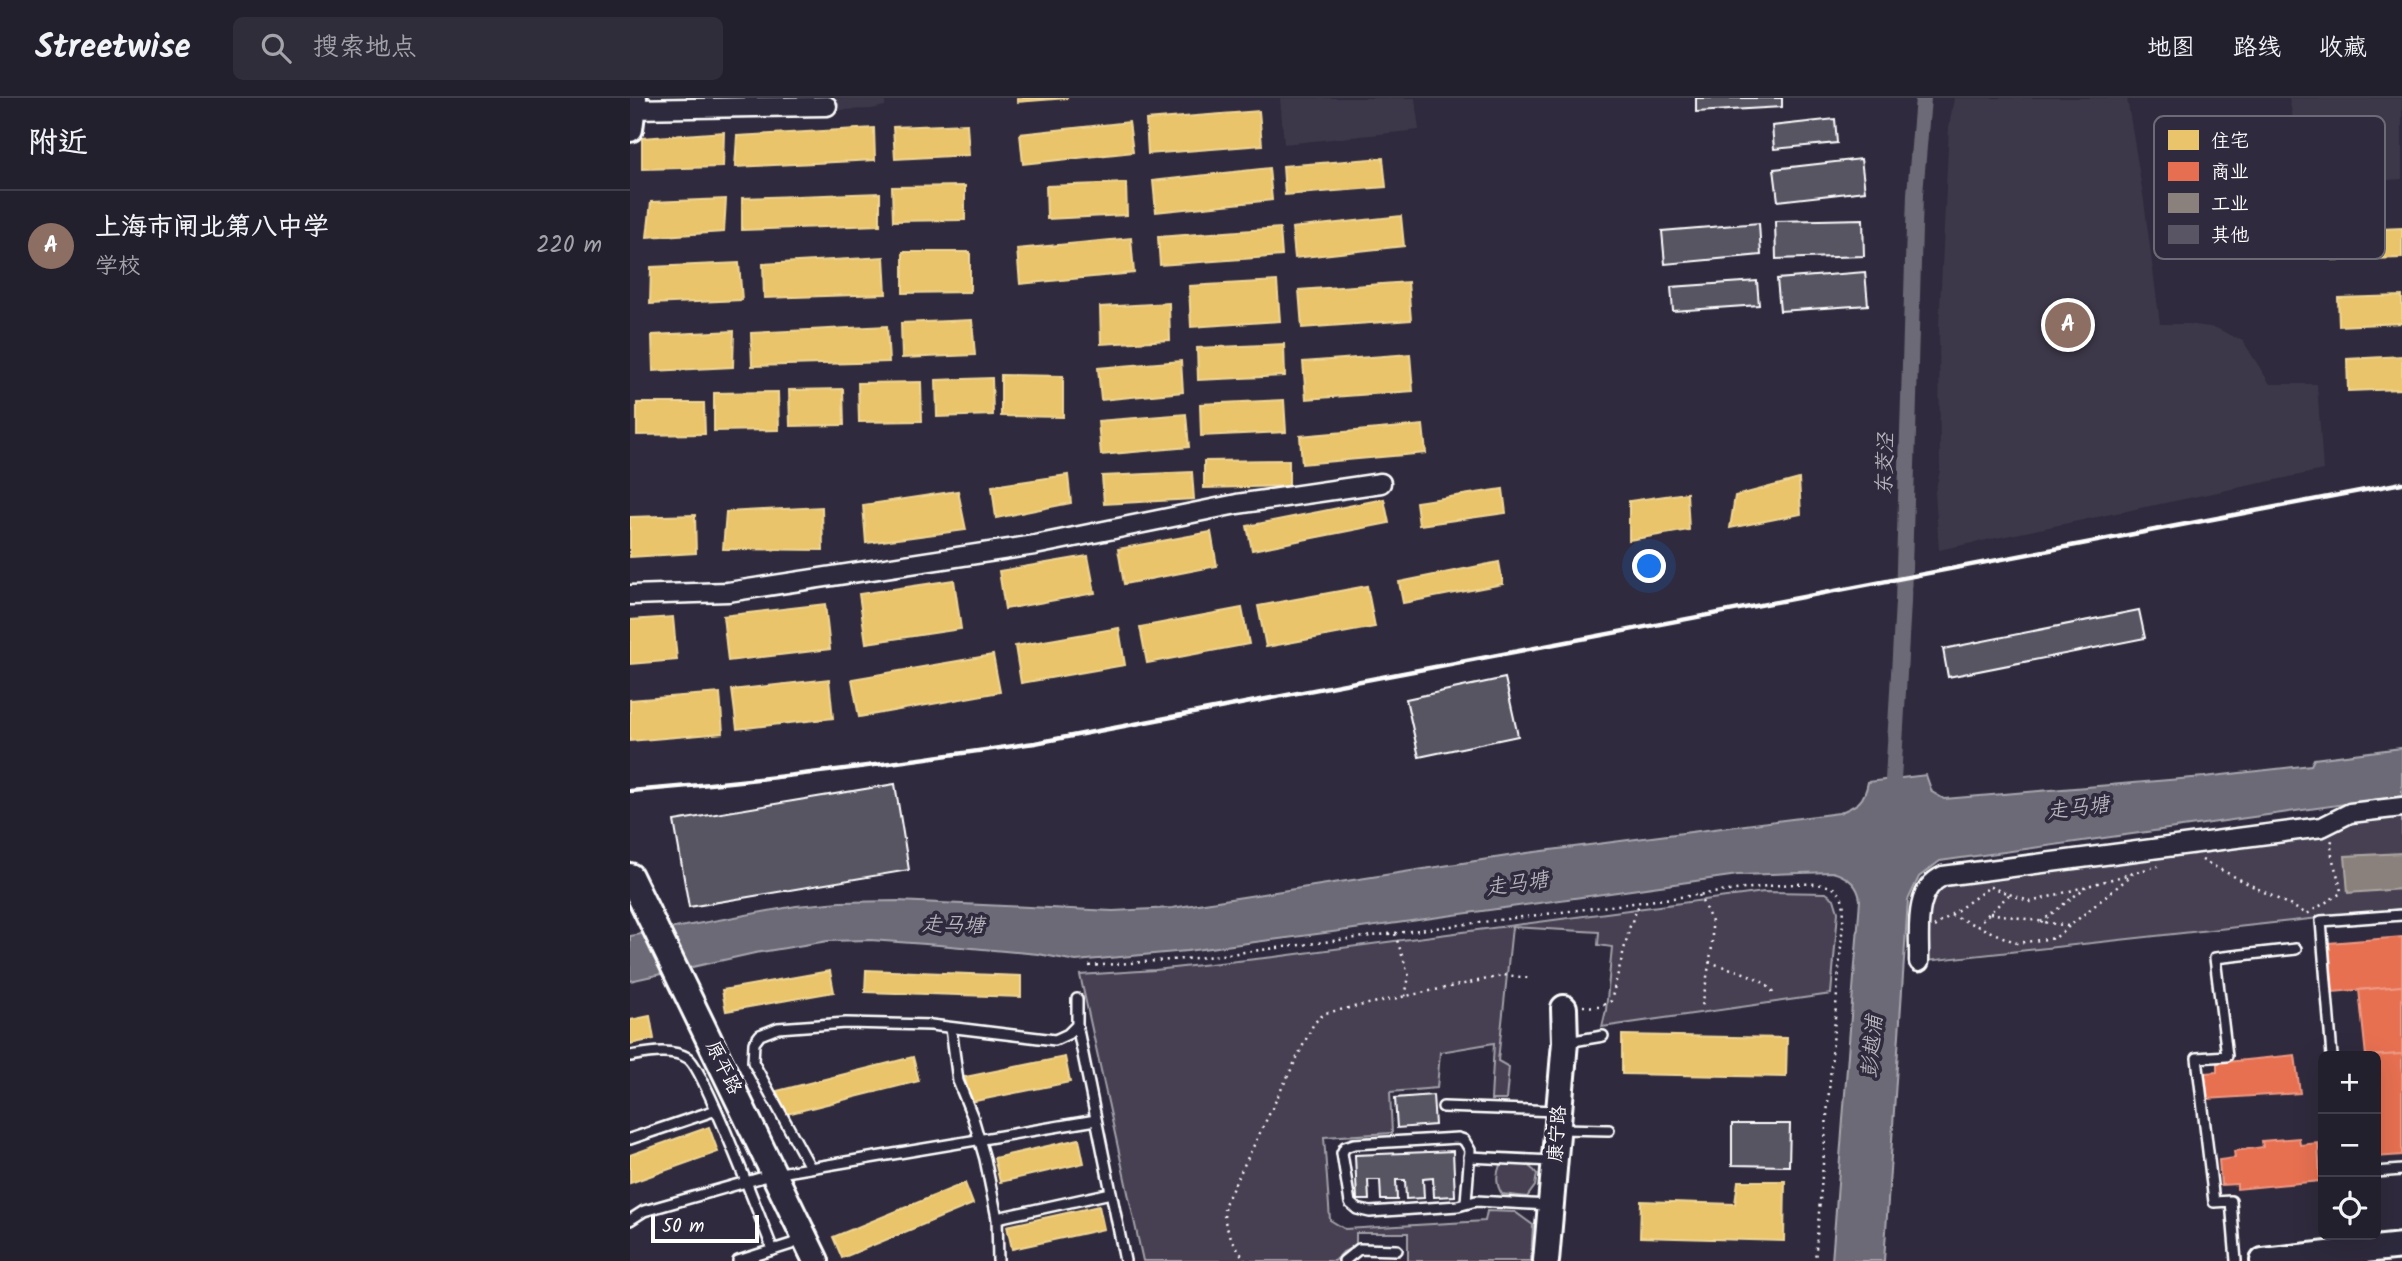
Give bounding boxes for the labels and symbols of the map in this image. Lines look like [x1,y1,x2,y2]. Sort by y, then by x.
legend [2154,116,2385,259]
text: 住宅 [2211,127,2249,157]
text: 商业 [2211,158,2249,188]
text: 工业 [2211,190,2249,220]
text: 其他 [2211,221,2249,251]
pin: A [2045,299,2091,351]
water label: 东茭泾 [1868,431,1904,496]
your location [1632,549,1666,583]
water label: 走马塘 [2045,789,2113,829]
water label: 走马塘 [1484,864,1552,906]
water label: 走马塘 [921,908,987,944]
water label: 彭越浦 [1854,1011,1892,1080]
street label: 原平路 [697,1036,749,1100]
street label: 康宁路 [1541,1105,1575,1163]
scale bar [651,1212,760,1244]

